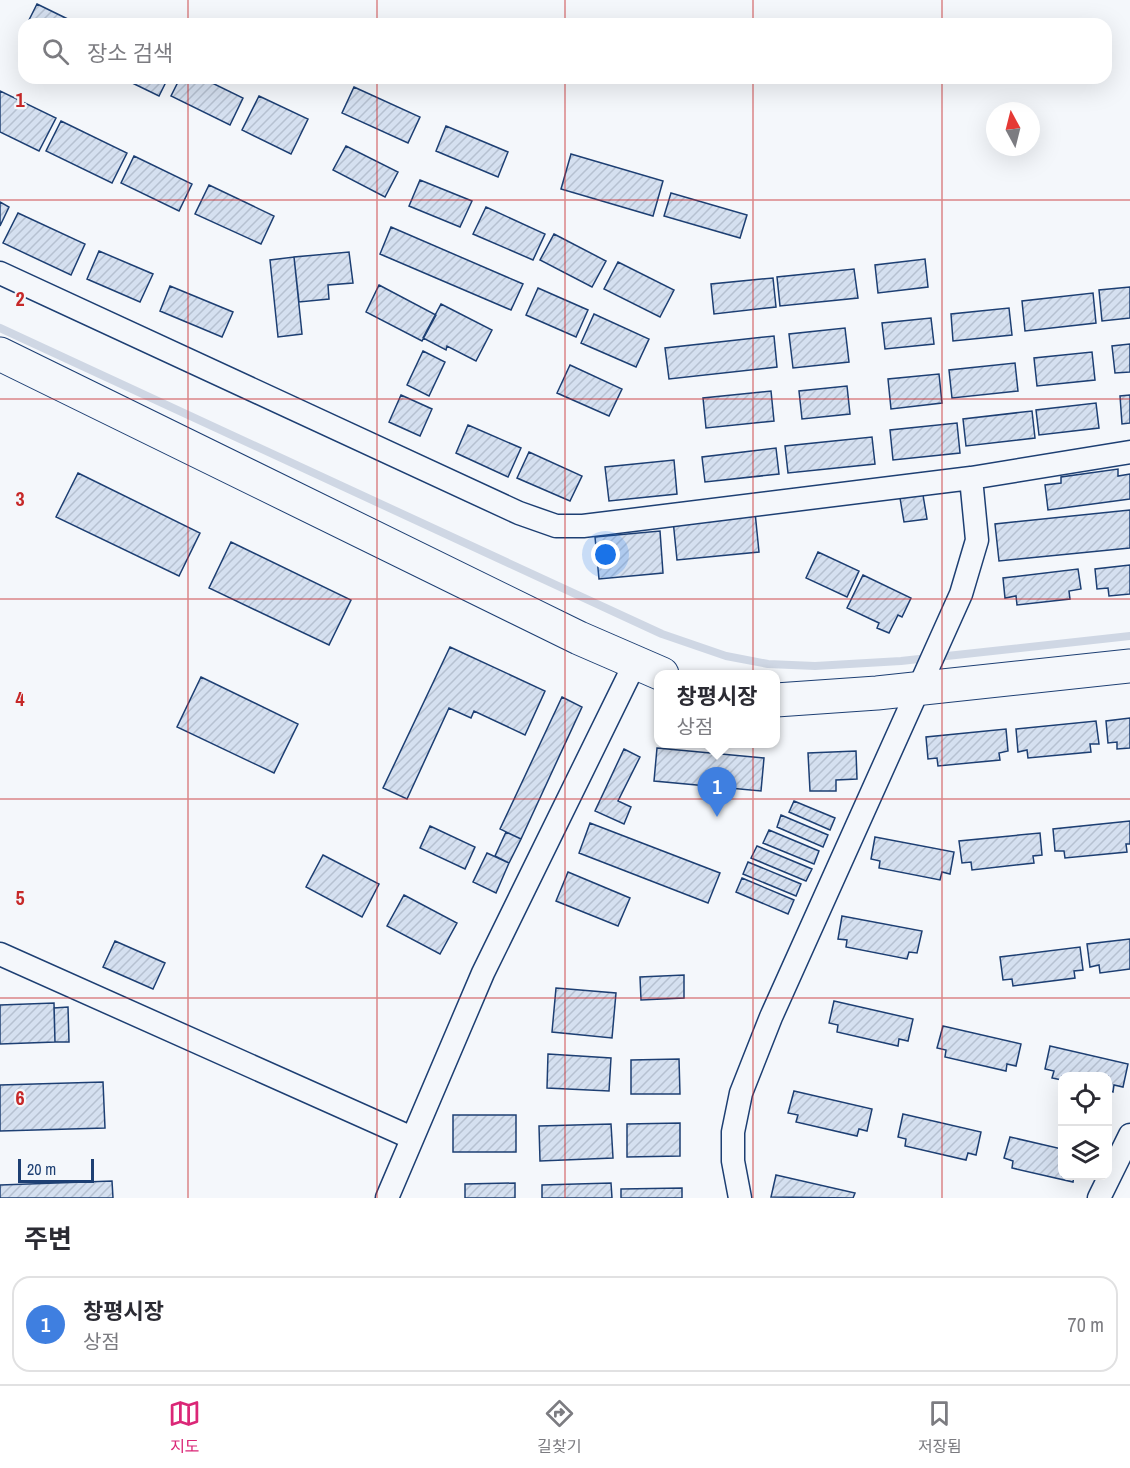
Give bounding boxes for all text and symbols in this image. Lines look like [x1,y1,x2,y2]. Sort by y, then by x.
search box [18,18,1112,84]
icon: search [39,35,72,68]
text: 장소 검색 [87,38,173,68]
text: 1 [15,86,25,113]
north arrow [986,102,1040,156]
text: 2 [15,285,25,312]
text: 3 [15,485,25,512]
your location [591,540,620,569]
popup [654,670,780,748]
text: 창평시장 [677,681,757,711]
text: 4 [15,685,25,712]
text: 상점 [677,713,713,740]
pin: 1 [698,768,736,817]
text: 5 [15,884,25,911]
map controls [1058,1072,1112,1180]
button: locate [1058,1072,1112,1126]
text: 6 [15,1084,25,1111]
button: layers [1058,1126,1112,1180]
scale bar [18,1156,94,1184]
text: 20 m [27,1158,56,1180]
text: 주변 [24,1221,72,1256]
text: 창평시장 [83,1296,164,1326]
text: 1 [41,1311,50,1338]
text: 70 m [1068,1311,1104,1338]
text: 상점 [83,1328,120,1355]
tab: 지도 [168,1397,201,1457]
tab: 길찾기 [537,1397,582,1457]
tab: 저장됨 [918,1397,962,1457]

